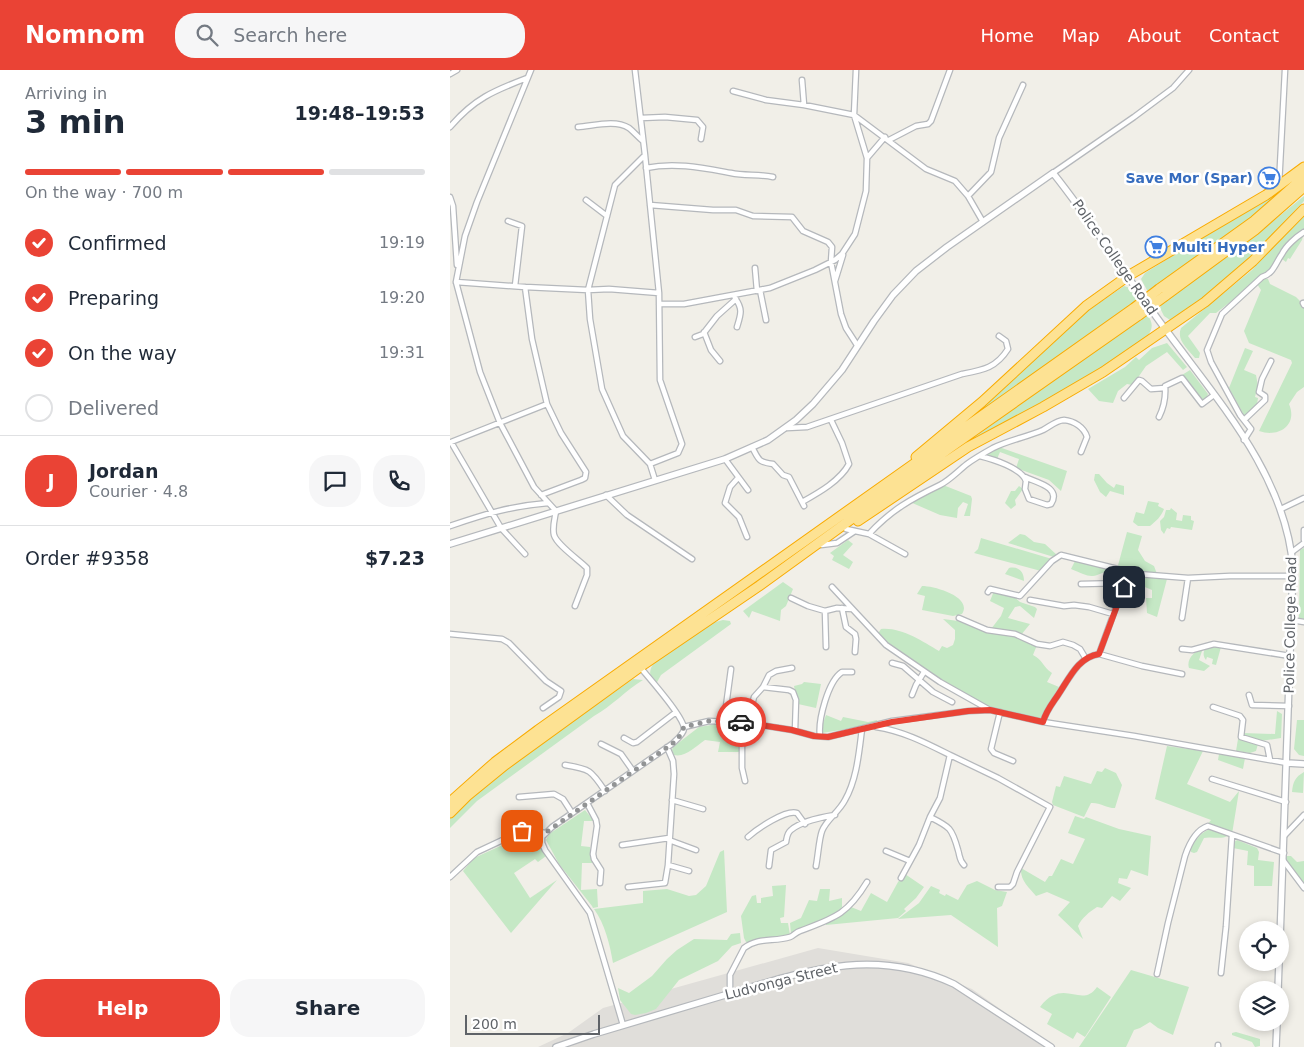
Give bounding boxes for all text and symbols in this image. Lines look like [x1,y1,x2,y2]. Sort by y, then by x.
search box [175,13,525,58]
text: Nomnom [25,21,145,49]
icon: search [193,21,221,49]
text: Search here [233,24,347,46]
text: Home [981,25,1034,46]
text: Map [1062,25,1100,46]
text: About [1128,25,1181,46]
text: Contact [1209,25,1279,46]
text: Arriving in [25,84,107,103]
text: 19:48–19:53 [295,102,425,124]
text: 3 min [25,103,126,141]
supermarket icon: Save Mor (Spar) [1257,166,1281,190]
place label: Save Mor (Spar) [1125,170,1253,186]
text: On the way · 700 m [25,183,183,202]
street label: Police College Road [1069,196,1161,318]
icon: check [25,229,53,257]
text: Confirmed [68,232,167,254]
text: 19:19 [379,233,425,252]
supermarket icon: Multi Hyper [1144,235,1168,259]
place label: Multi Hyper [1172,239,1264,255]
icon: check [25,284,53,312]
text: Preparing [68,287,159,309]
text: 19:20 [379,288,425,307]
icon: check [25,339,53,367]
text: On the way [68,342,177,364]
text: 19:31 [379,343,425,362]
text: Delivered [68,397,159,419]
button: chat [309,455,361,507]
button: phone [373,455,425,507]
text: Jordan [89,460,158,482]
text: J [47,470,55,492]
text: Courier · 4.8 [89,482,188,501]
text: Order #9358 [25,547,149,569]
text: $7.23 [365,547,425,569]
street label: Police College Road [1281,556,1299,694]
pin [1103,566,1145,608]
icon: home [1110,573,1138,601]
courier [716,697,766,747]
icon: car [727,708,755,736]
pin [501,810,543,852]
icon: bag [508,817,536,845]
map controls [1239,921,1289,1031]
button: locate [1239,921,1289,971]
street label: Ludvonga Street [723,959,839,1003]
button: Help [25,979,220,1037]
button: Share [230,979,425,1037]
button: layers [1239,981,1289,1031]
scale bar [465,1012,600,1035]
text: 200 m [472,1016,517,1032]

